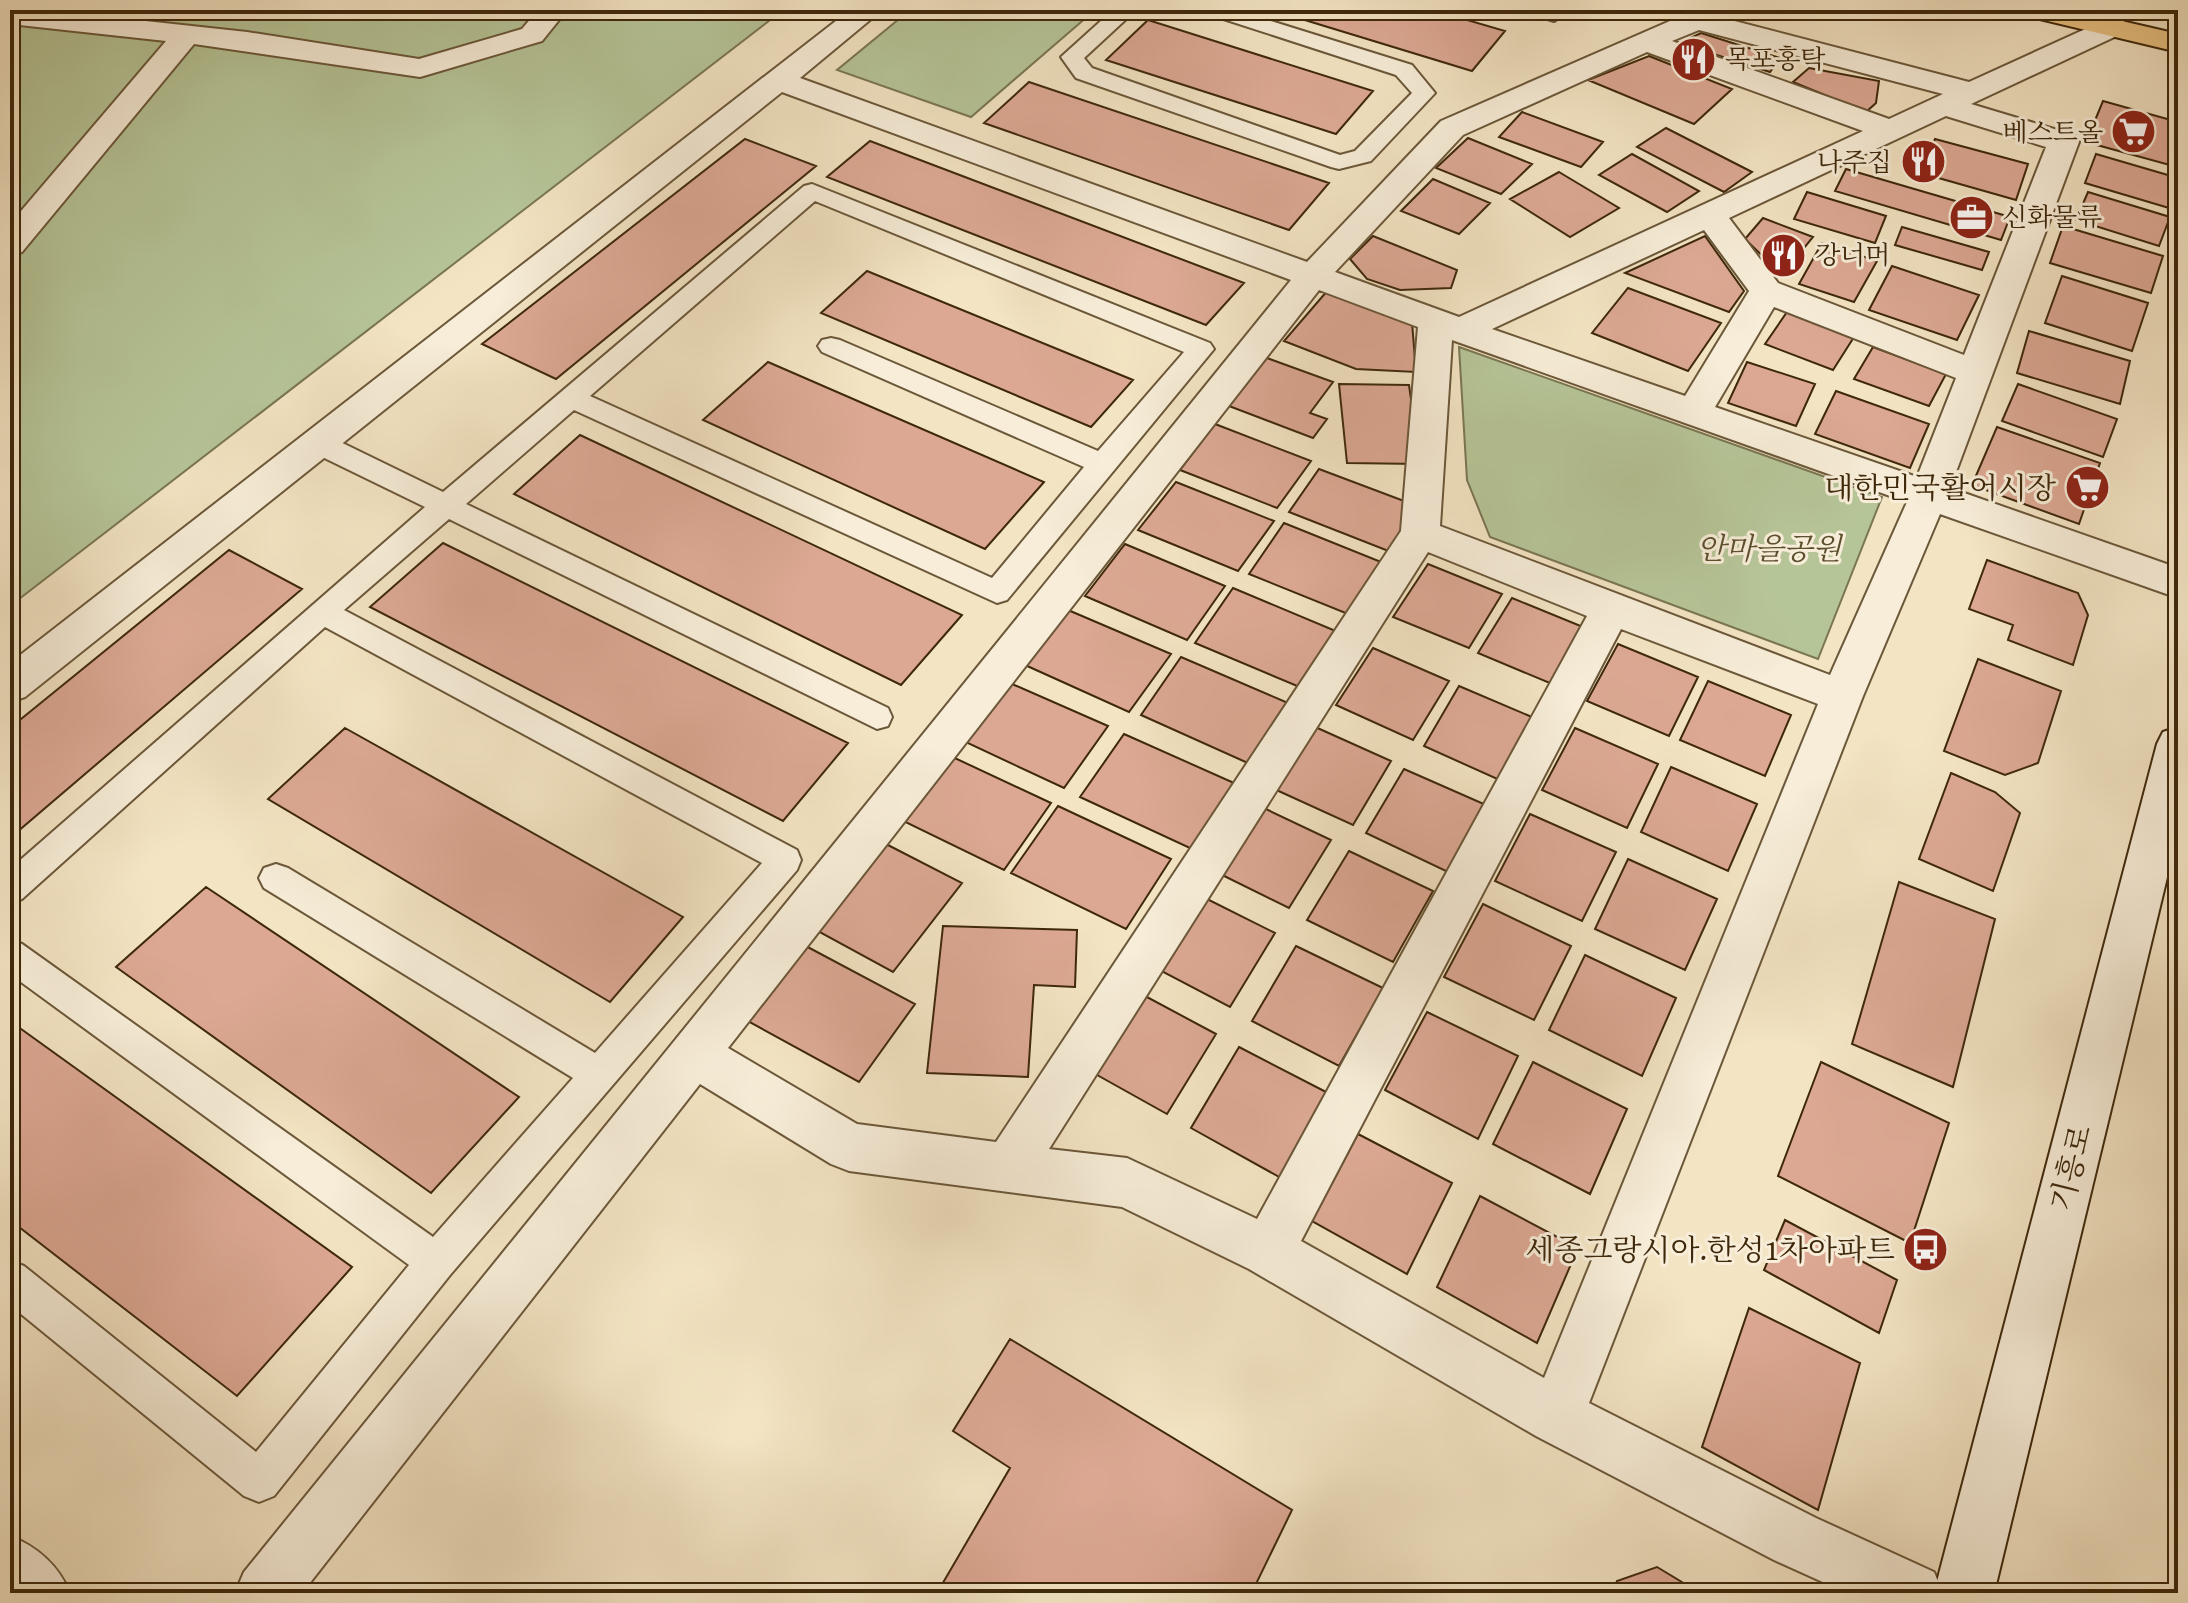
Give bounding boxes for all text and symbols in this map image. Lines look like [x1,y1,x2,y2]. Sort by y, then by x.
restaurant icon: 목포홍탁 [1670,35,1718,83]
place label: 목포홍탁 [1725,39,1825,78]
supermarket icon: 베스트올 [2110,108,2158,156]
place label: 베스트올 [2003,112,2103,151]
restaurant icon: 나주집 [1899,138,1947,186]
place label: 나주집 [1817,142,1892,181]
office icon: 신화물류 [1947,193,1995,241]
place label: 신화물류 [2002,197,2102,236]
restaurant icon: 강너머 [1760,231,1808,279]
place label: 강너머 [1815,235,1890,274]
supermarket icon: 대한민국활어시장 [2063,464,2111,512]
place label: 대한민국활어시장 [1824,465,2056,509]
park label: 안마을공원 [1697,526,1843,570]
street label: 기흥로 [2038,1120,2102,1215]
bus stop icon: 세종그랑시아.한성1차아파트 [1902,1226,1950,1274]
place label: 세종그랑시아.한성1차아파트 [1526,1227,1895,1271]

